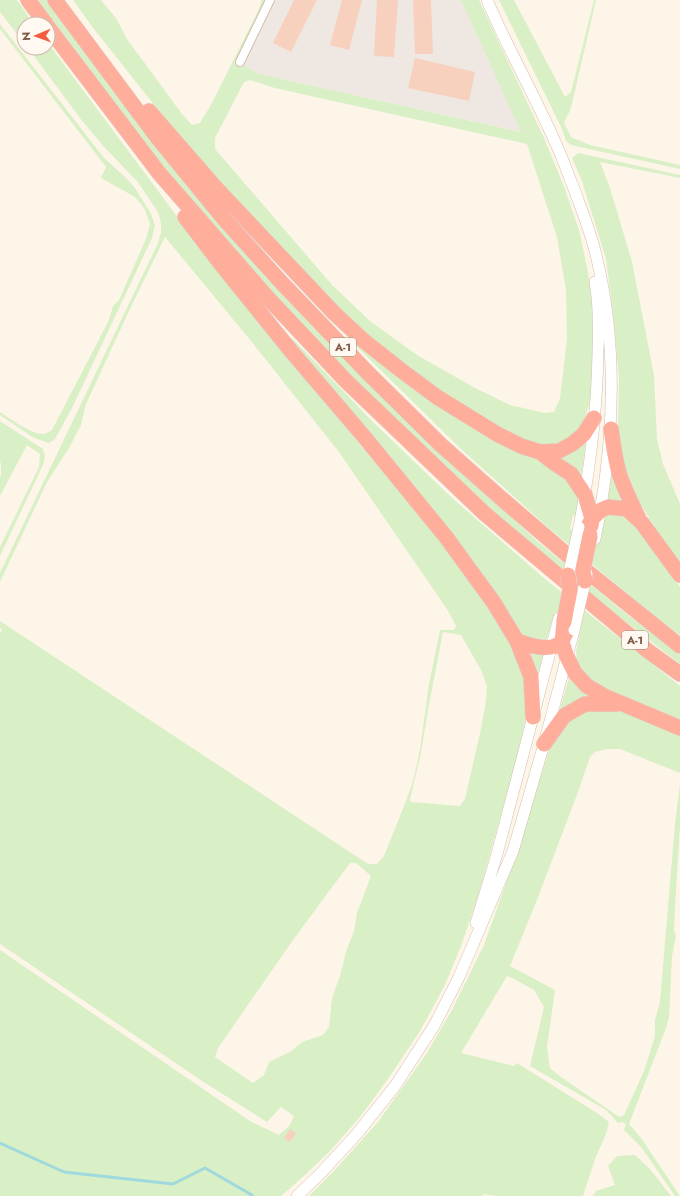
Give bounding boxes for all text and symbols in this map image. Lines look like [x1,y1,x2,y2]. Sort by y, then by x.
north arrow [16,16,56,56]
text: N [18,32,34,41]
road number: A-1 [330,338,356,356]
road number: A-1 [622,631,648,649]

